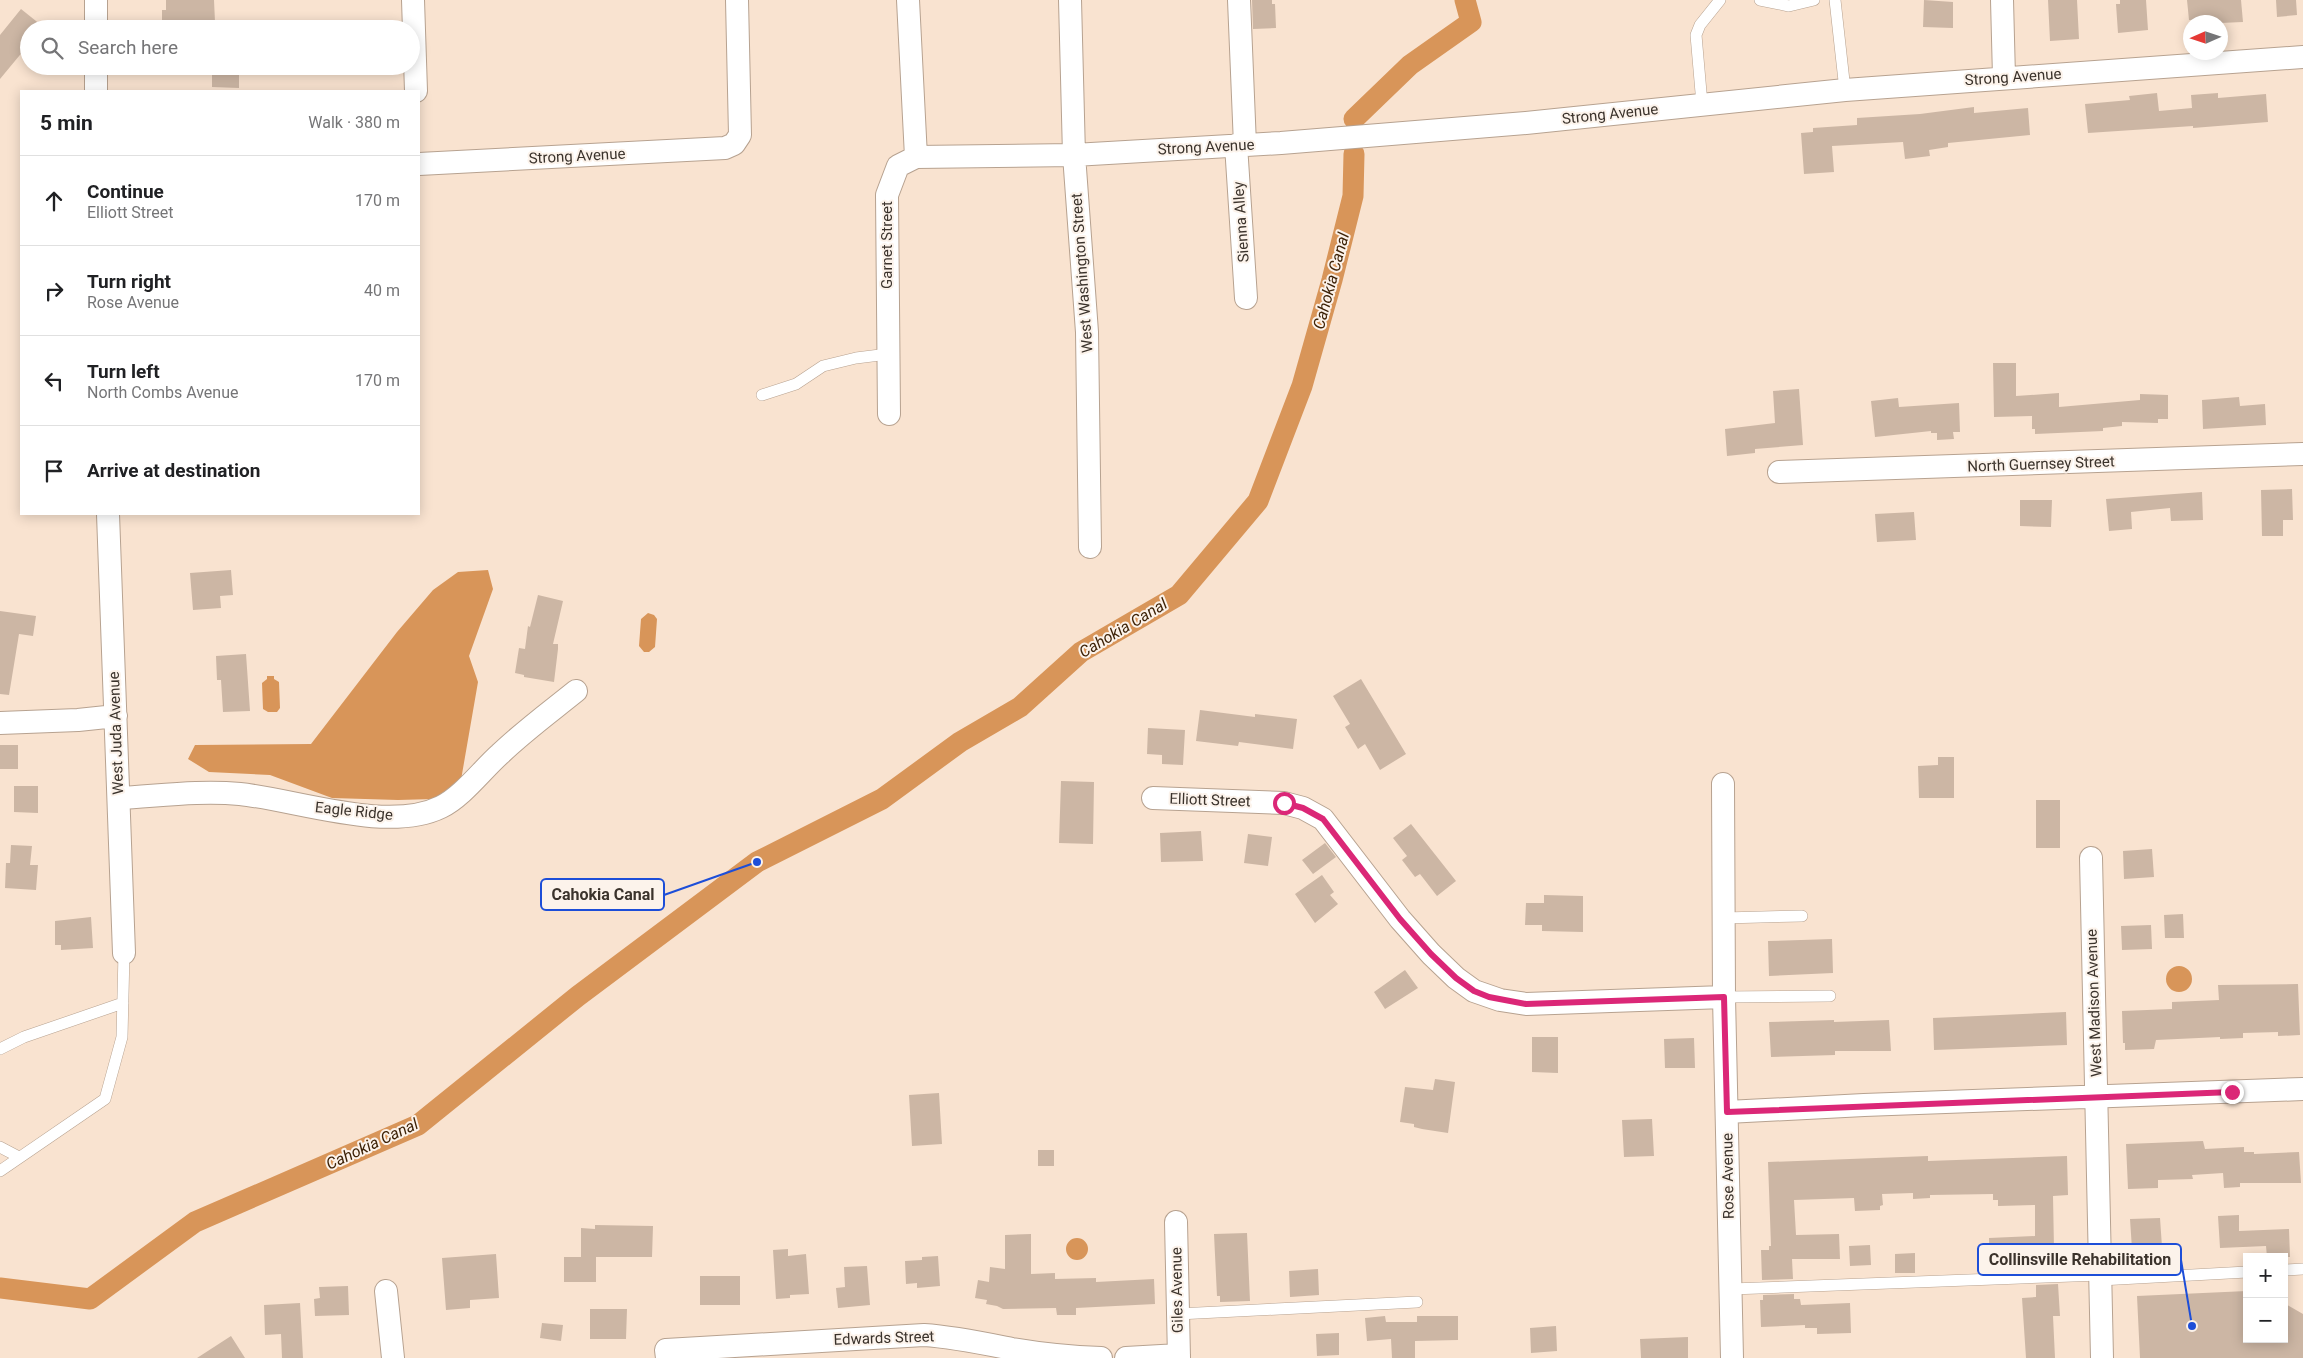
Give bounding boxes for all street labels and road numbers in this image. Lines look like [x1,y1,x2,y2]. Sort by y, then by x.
street label: Strong Avenue [1964,65,2062,89]
street label: Strong Avenue [1561,100,1659,128]
street label: Strong Avenue [1157,135,1255,159]
street label: Strong Avenue [528,144,626,168]
street label: Sienna Alley [1229,181,1253,263]
street label: West Washington Street [1067,193,1097,353]
street label: Garnet Street [878,201,896,289]
street label: North Guernsey Street [1967,452,2115,476]
street label: West Juda Avenue [105,671,127,795]
street label: Elliott Street [1169,790,1251,810]
street label: Eagle Ridge [314,798,394,824]
street label: West Madison Avenue [2082,929,2106,1077]
street label: Rose Avenue [1718,1133,1738,1219]
street label: Giles Avenue [1167,1247,1187,1333]
street label: Edwards Street [833,1327,935,1349]

